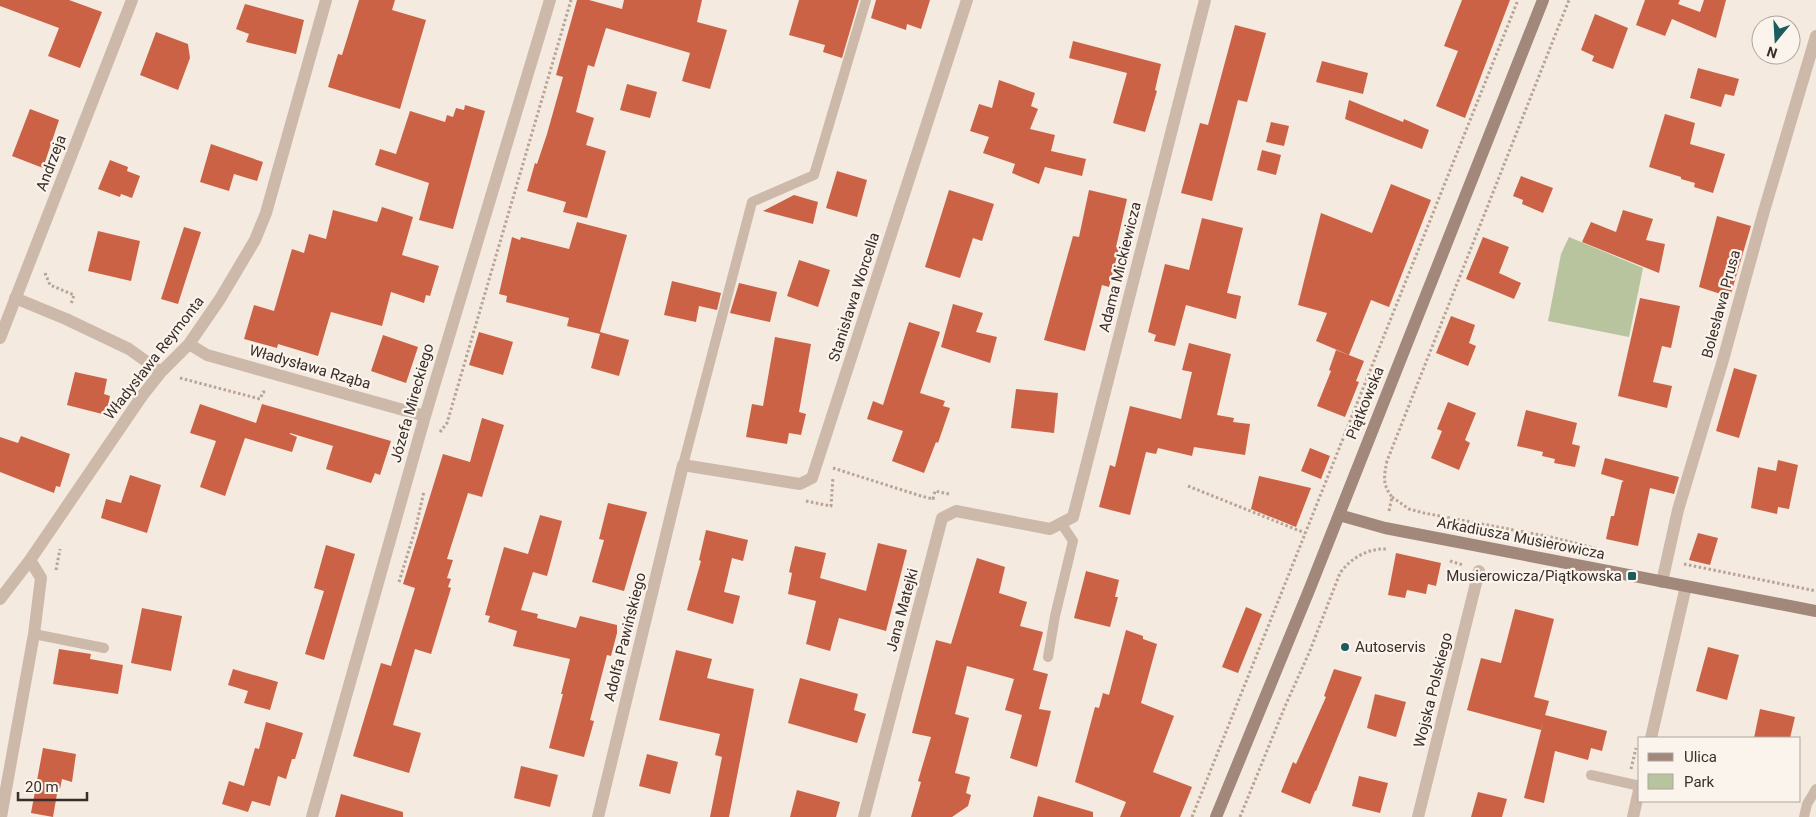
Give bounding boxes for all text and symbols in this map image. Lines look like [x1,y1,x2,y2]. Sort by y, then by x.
north arrow [1751,15,1801,65]
text: N [1765,43,1779,62]
street label: Andrzeja [32,132,70,194]
street label: Adama Mickiewicza [1095,200,1145,334]
street label: Stanisława Worcella [825,230,883,364]
street label: Bolesława Prusa [1698,248,1744,360]
street label: Władysława Reymonta [100,293,208,423]
street label: Władysława Rząba [247,341,373,393]
street label: Józefa Mireckiego [386,342,438,464]
street label: Piątkowska [1342,364,1388,442]
street label: Arkadiusza Musierowicza [1436,513,1606,563]
street label: Jana Matejki [882,566,922,654]
place label: Musierowicza/Piątkowska [1446,567,1622,585]
marker: Musierowicza/Piątkowska [1626,570,1638,582]
street label: Adolfa Pawińskiego [600,571,650,703]
street label: Wojska Polskiego [1410,631,1456,749]
place label: Autoservis [1355,638,1426,656]
marker: Autoservis [1339,641,1351,653]
legend [1638,737,1801,802]
text: Ulica [1684,748,1717,766]
scale bar [18,770,86,802]
text: Park [1684,773,1715,791]
text: 20 m [25,778,59,796]

